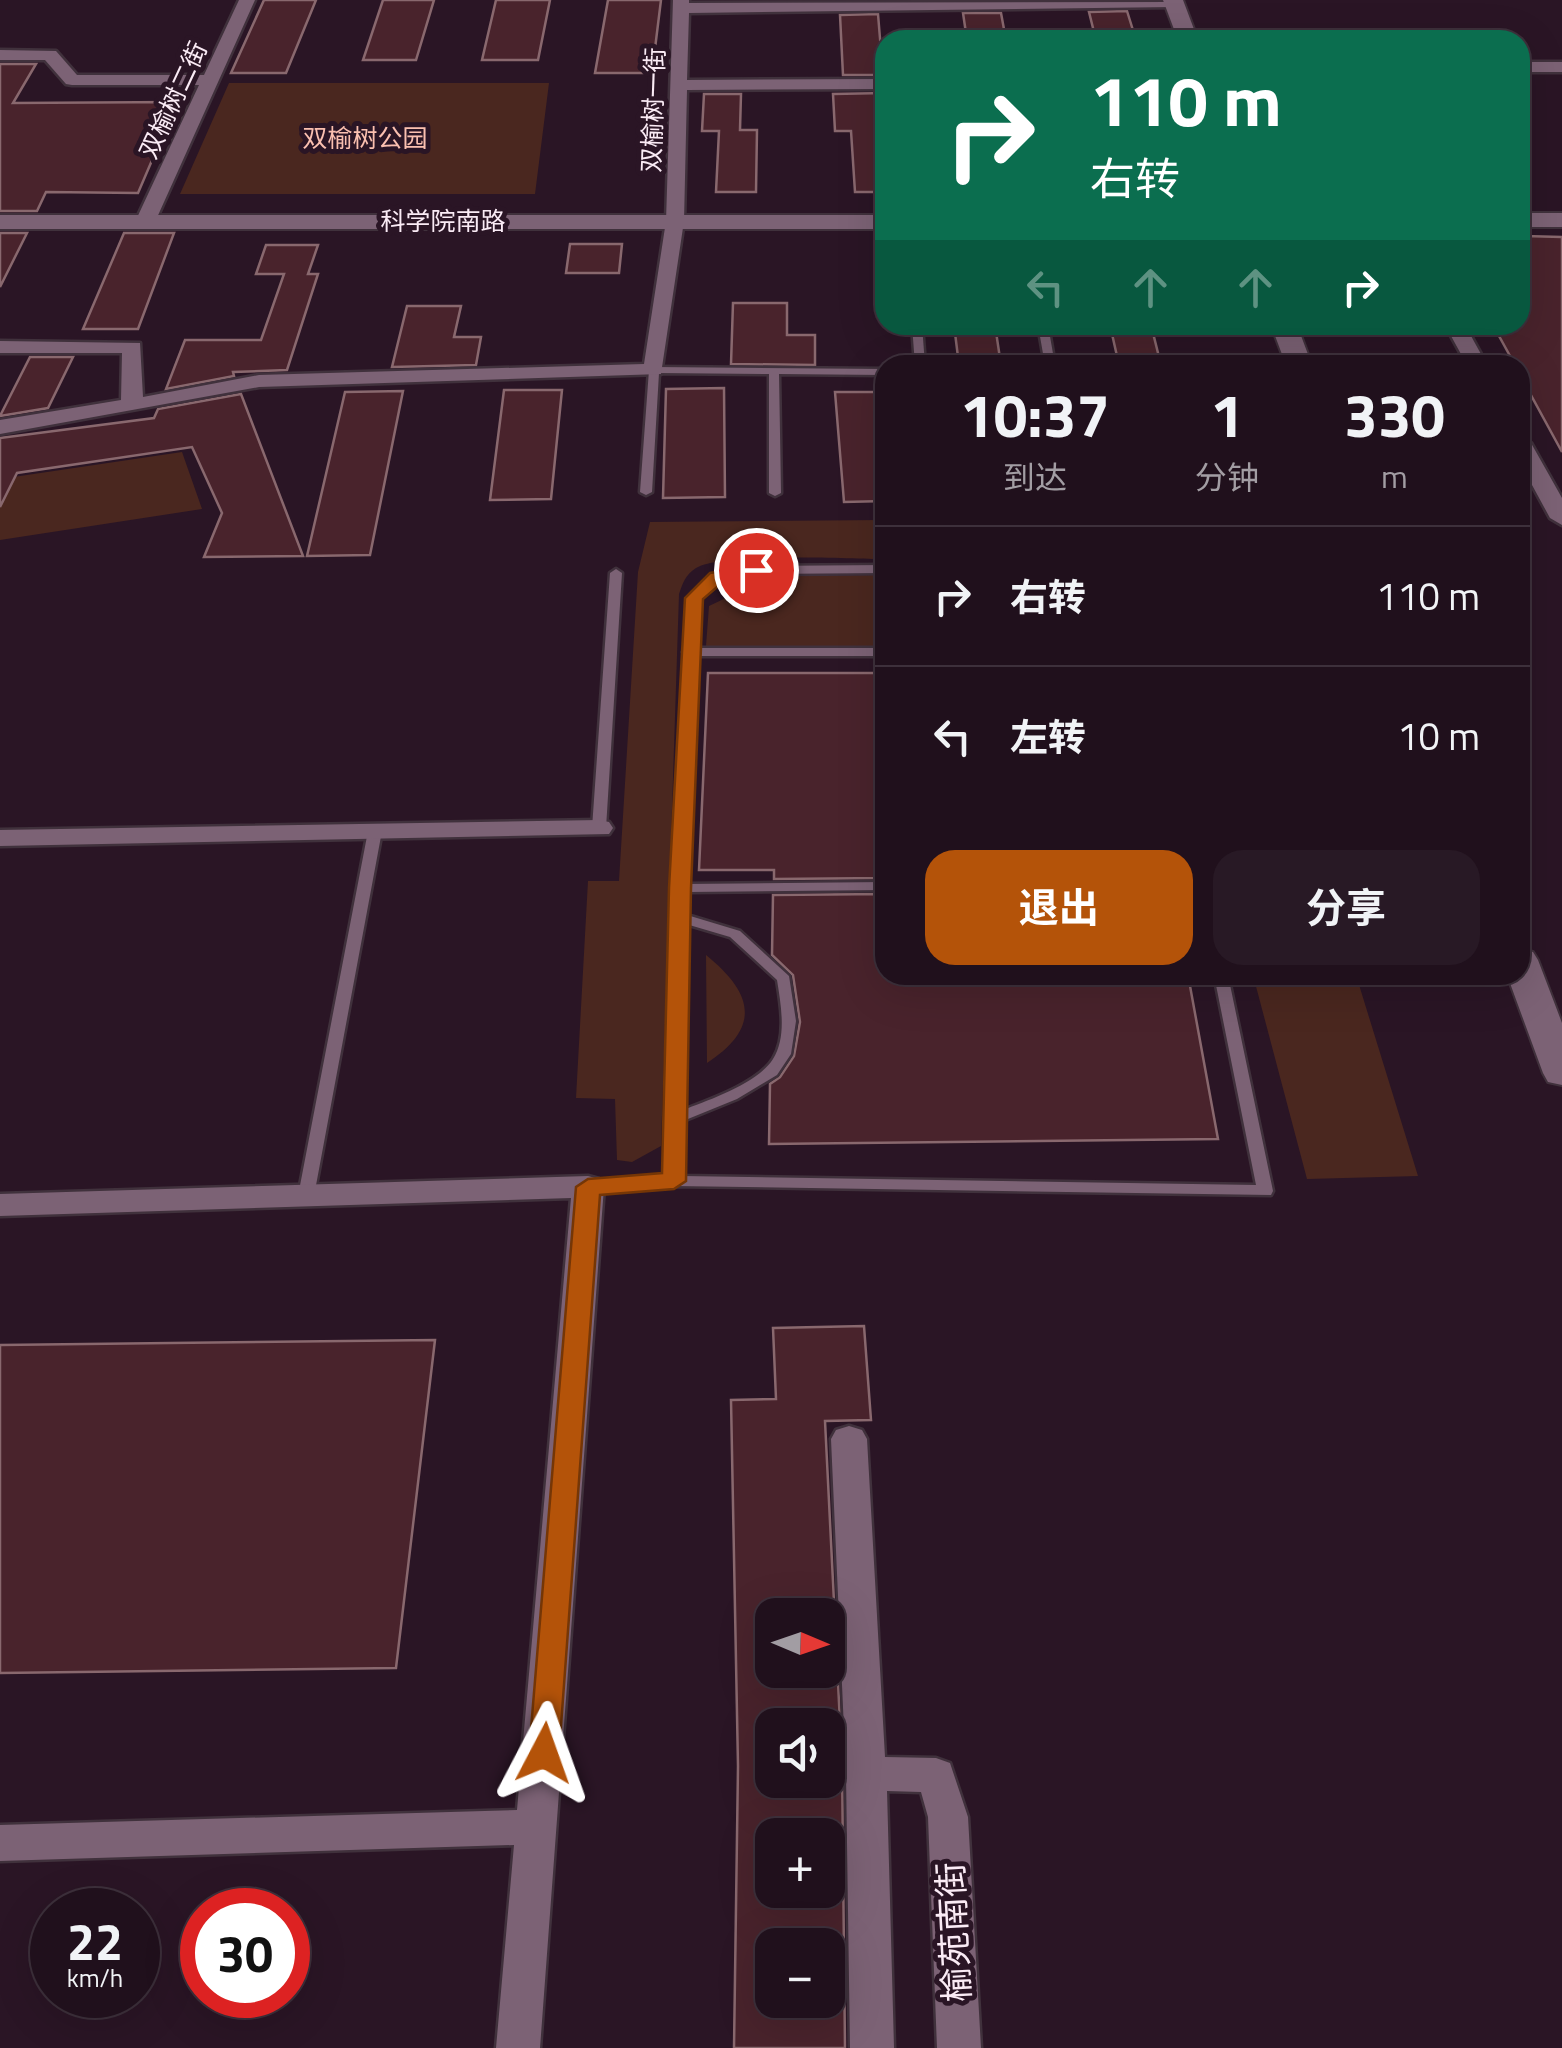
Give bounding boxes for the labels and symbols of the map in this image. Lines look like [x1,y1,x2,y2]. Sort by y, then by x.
street label: 双榆树二街 [129,35,217,165]
street label: 双榆树一街 [632,47,674,173]
park label: 双榆树公园 [302,119,428,157]
street label: 科学院南路 [380,202,506,240]
pin [714,528,799,613]
north arrow [755,1598,845,1688]
position arrow [492,1701,596,1805]
street label: 榆苑南街 [922,1861,984,2003]
speed limit sign: 30 [180,1888,310,2018]

